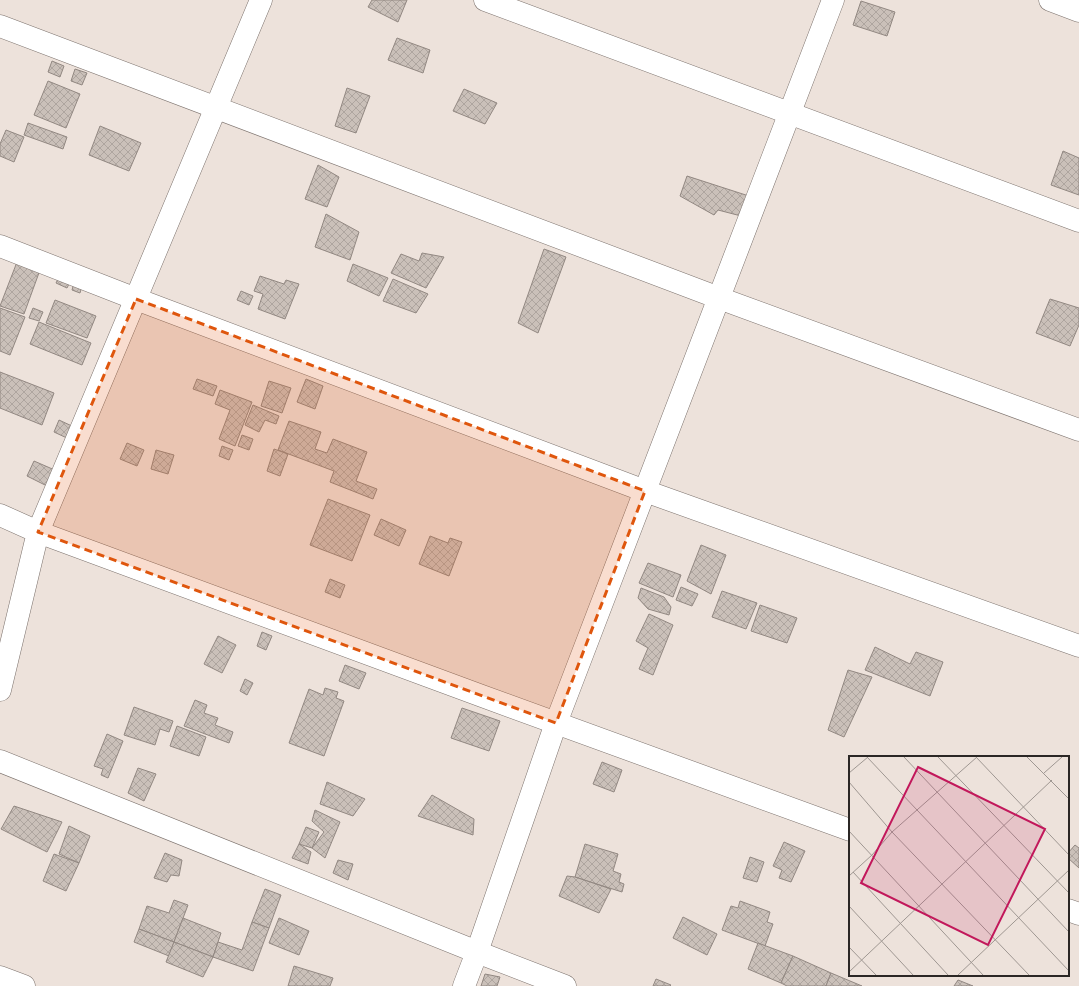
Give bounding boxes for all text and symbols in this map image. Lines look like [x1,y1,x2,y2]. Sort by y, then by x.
inset map [849,756,1069,976]

